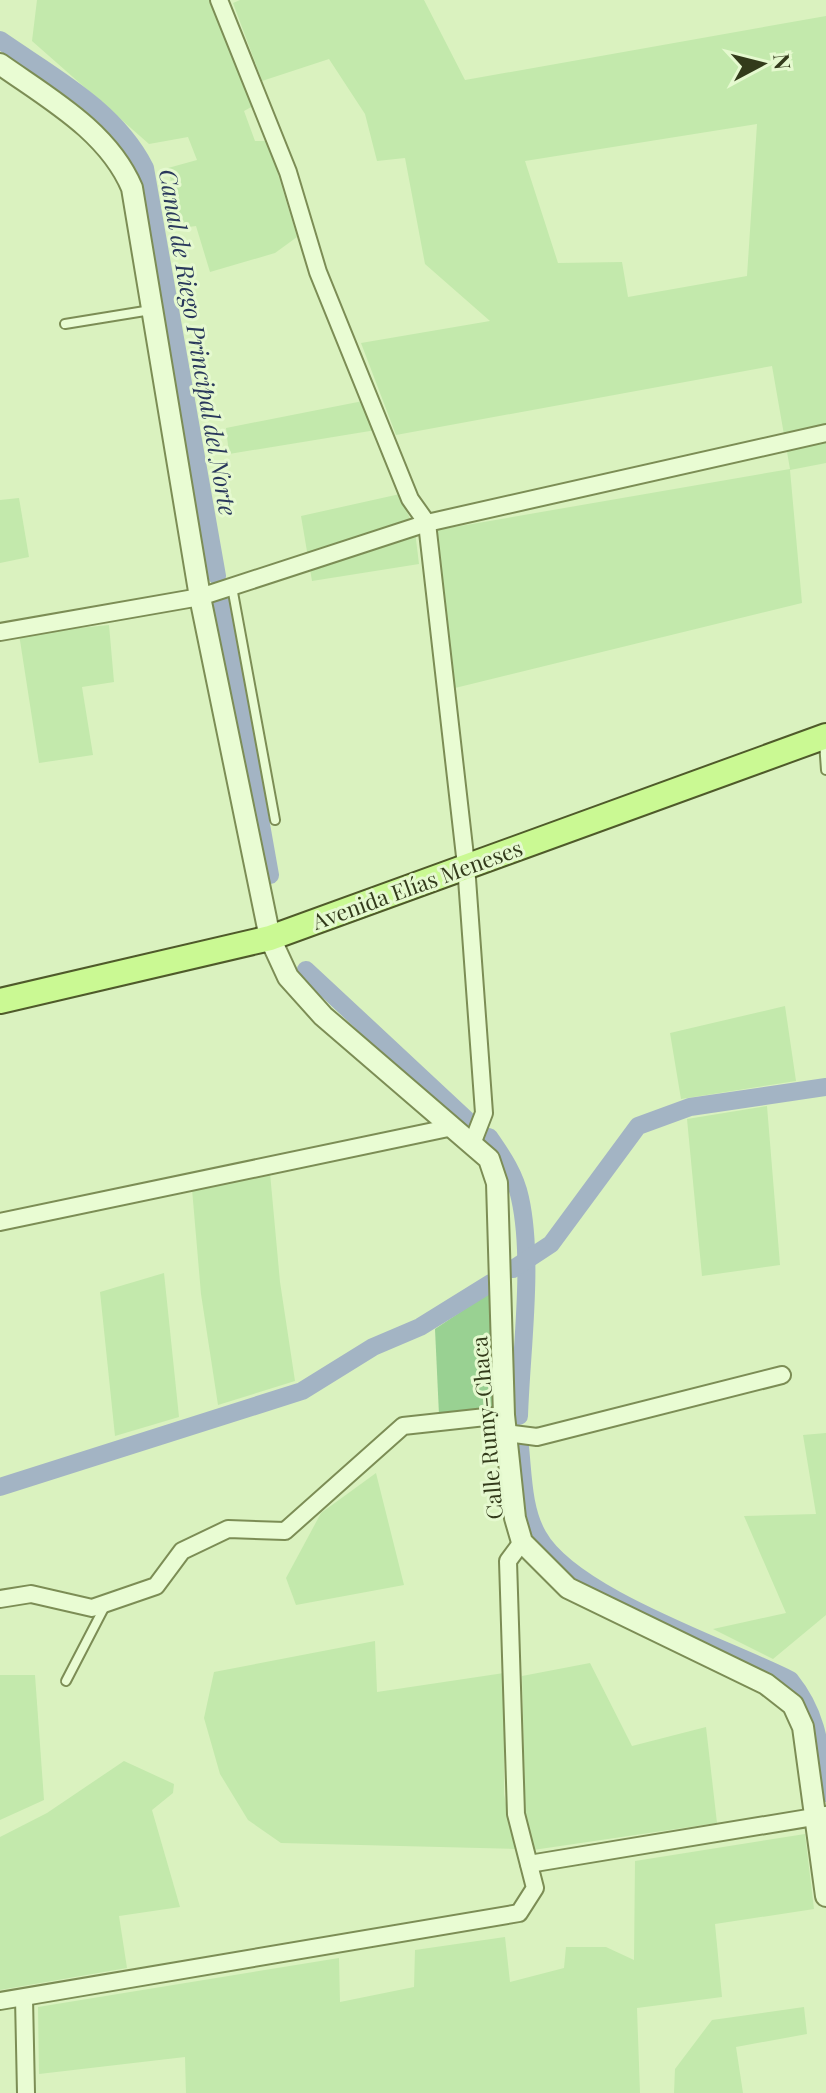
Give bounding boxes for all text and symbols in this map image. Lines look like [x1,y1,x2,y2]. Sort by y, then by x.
north arrow [722,24,802,104]
text: N [767,52,799,71]
water label: Canal de Riego Principal del Norte [153,166,245,518]
street label: Avenida Elías Meneses [307,832,526,936]
street label: Calle Rumy-Chaca [463,1335,509,1521]

